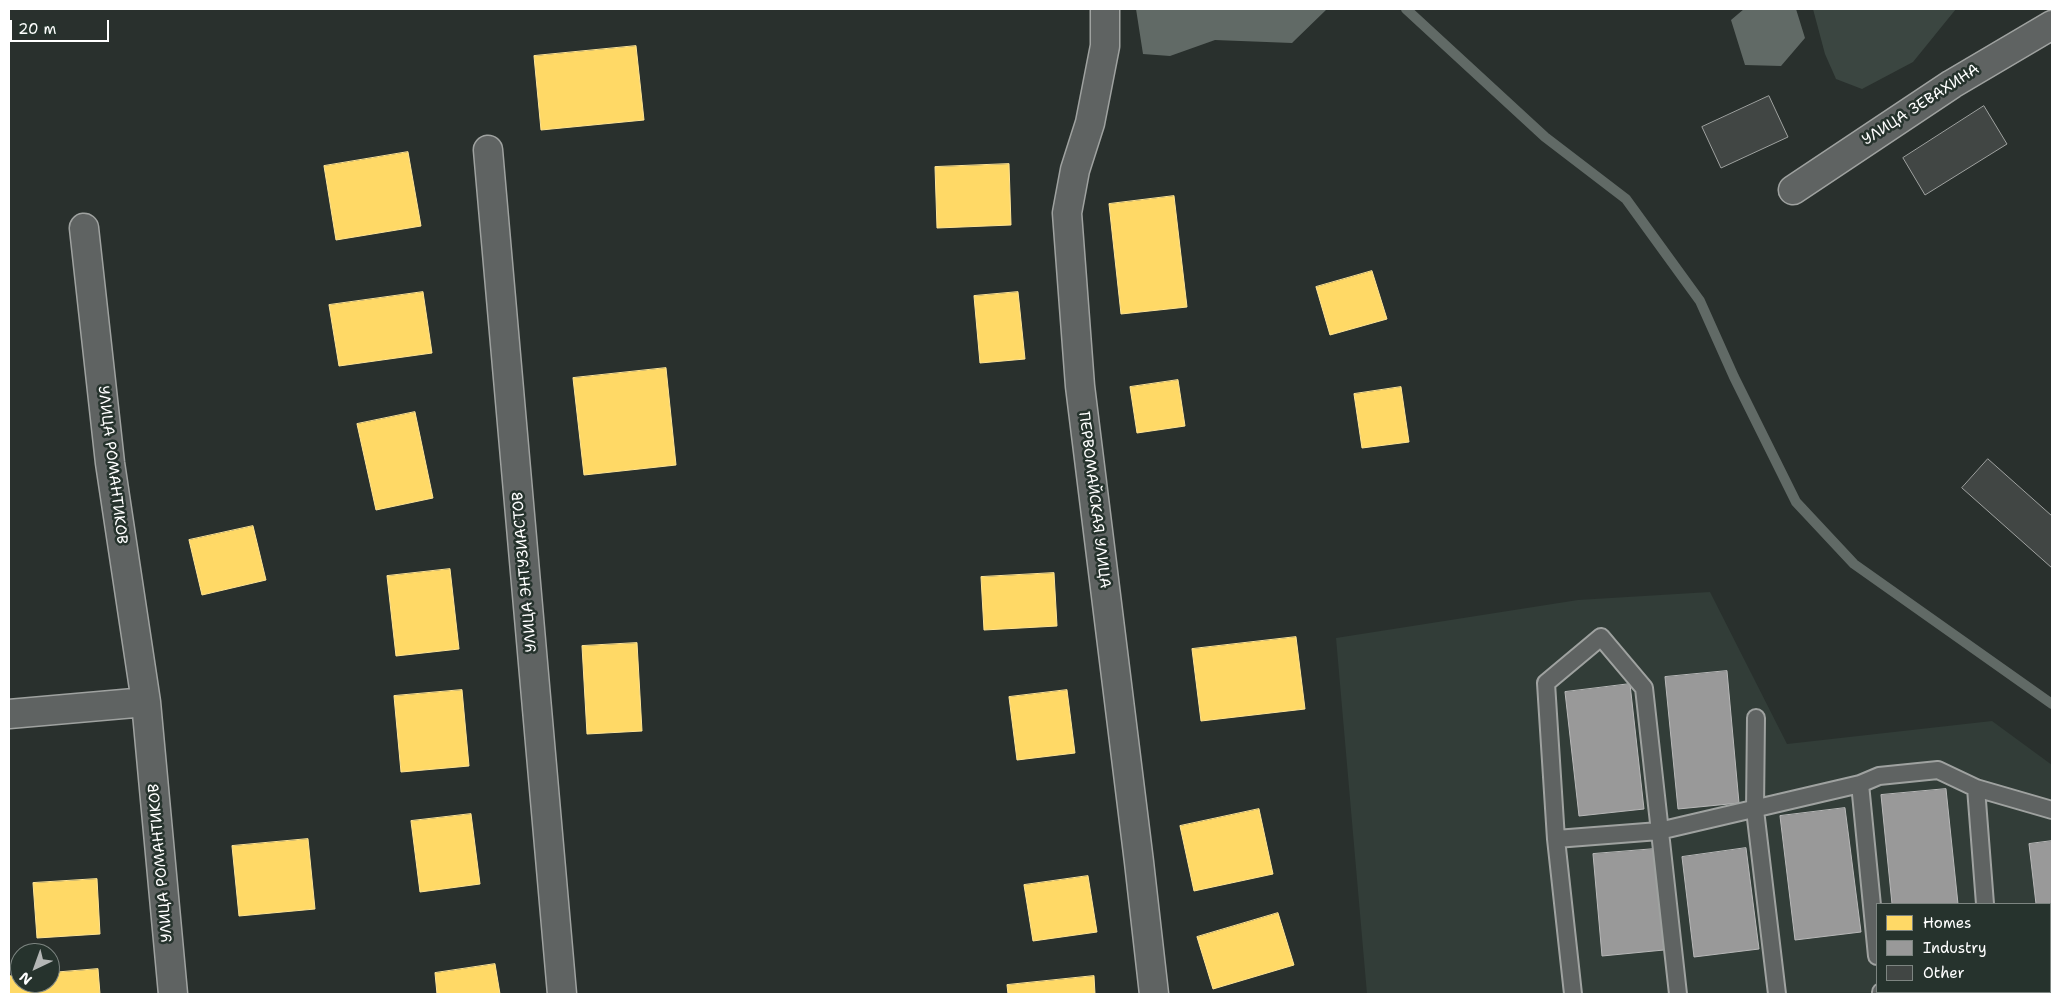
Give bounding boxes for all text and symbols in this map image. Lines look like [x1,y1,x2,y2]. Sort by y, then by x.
scale bar [12,10,111,42]
text: 20 m [18,19,57,39]
street label: УЛИЦА ЗЕВАХИНА [1859,60,1983,150]
street label: УЛИЦА РОМАНТИКОВ [93,385,131,545]
street label: ПЕРВОМАЙСКАЯ УЛИЦА [1074,411,1114,589]
street label: УЛИЦА ЭНТУЗИАСТОВ [509,491,541,653]
street label: УЛИЦА РОМАНТИКОВ [145,783,177,943]
legend [1876,903,2051,993]
text: Homes [1923,913,1971,933]
text: Industry [1923,938,1987,958]
north arrow [10,943,60,993]
text: Other [1923,963,1965,983]
text: N [15,968,36,989]

